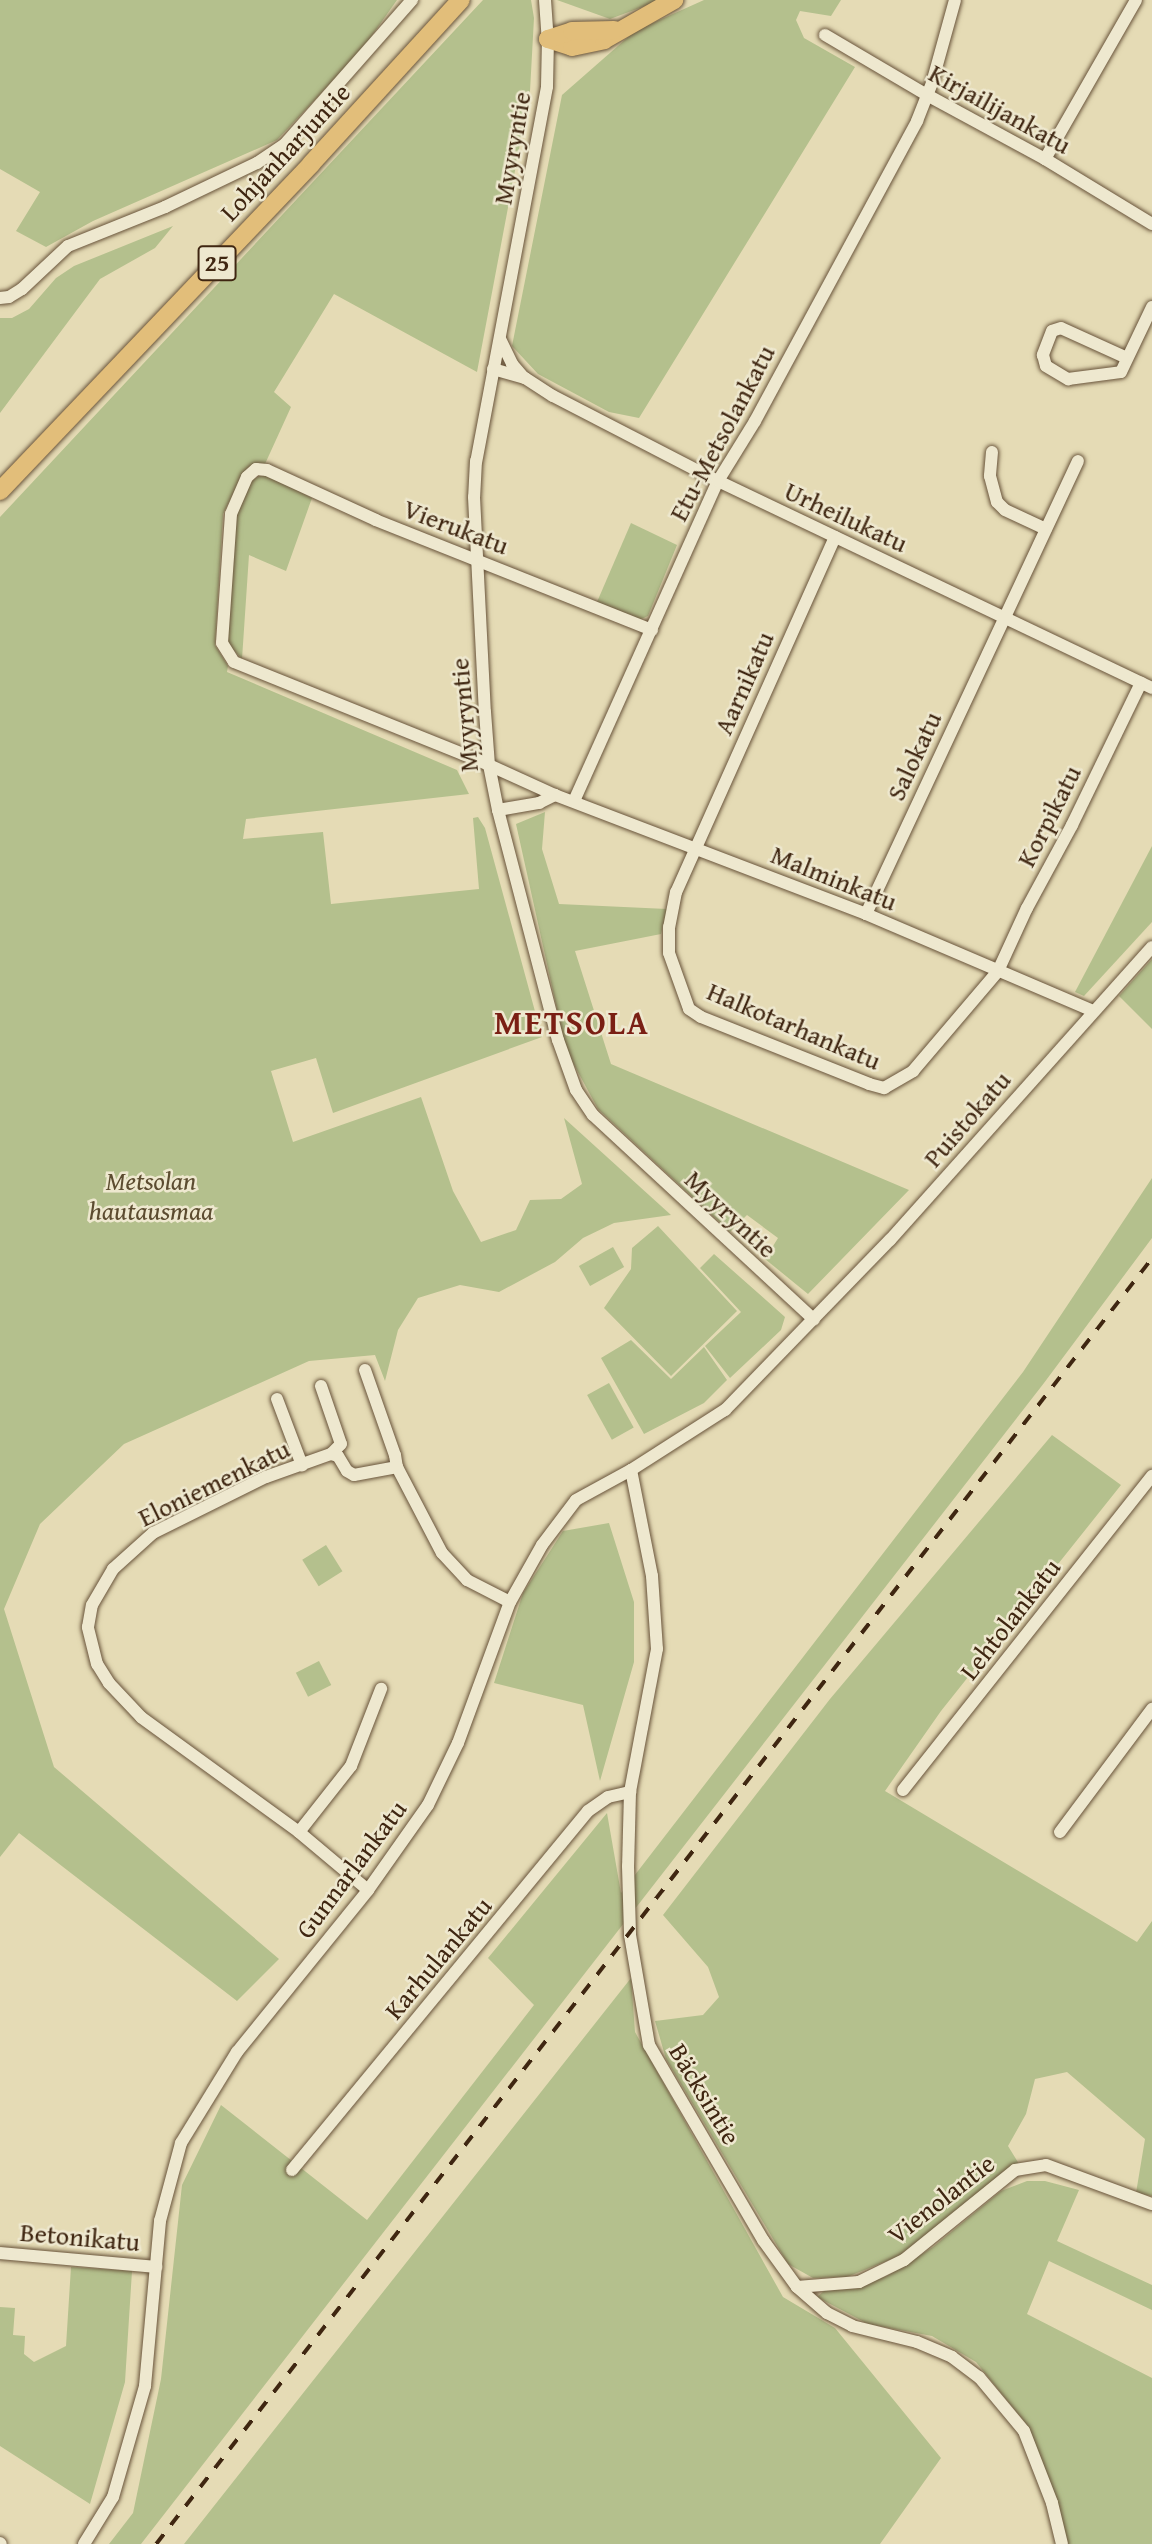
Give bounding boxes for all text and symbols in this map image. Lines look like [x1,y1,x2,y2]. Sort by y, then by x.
street label: Kirjailijankatu [924,57,1076,161]
street label: Lohjanharjuntie [213,77,357,227]
street label: Myyryntie [487,89,537,207]
road number: 25 [196,242,238,284]
street label: Etu-Metsolankatu [663,340,781,526]
street label: Urheilukatu [780,475,912,559]
street label: Vierukatu [399,493,513,561]
street label: Aarnikatu [707,627,781,739]
street label: Myyryntie [443,657,485,773]
street label: Salokatu [880,707,948,805]
street label: Korpikatu [1010,760,1088,872]
street label: Malminkatu [767,839,901,917]
street label: Halkotarhankatu [703,975,885,1077]
district label: METSOLA [495,1003,649,1043]
street label: Puistokatu [917,1065,1017,1173]
street label: Myyryntie [679,1164,783,1264]
park label: Metsolan hautausmaa [89,1165,213,1226]
street label: Eloniemenkatu [133,1433,295,1533]
street label: Lehtolankatu [953,1552,1067,1686]
street label: Gunnarlankatu [289,1794,413,1944]
street label: Karhulankatu [378,1891,498,2025]
street label: Bäcksintie [663,2038,747,2150]
street label: Vienolantie [881,2148,1001,2250]
street label: Betonikatu [19,2216,141,2258]

